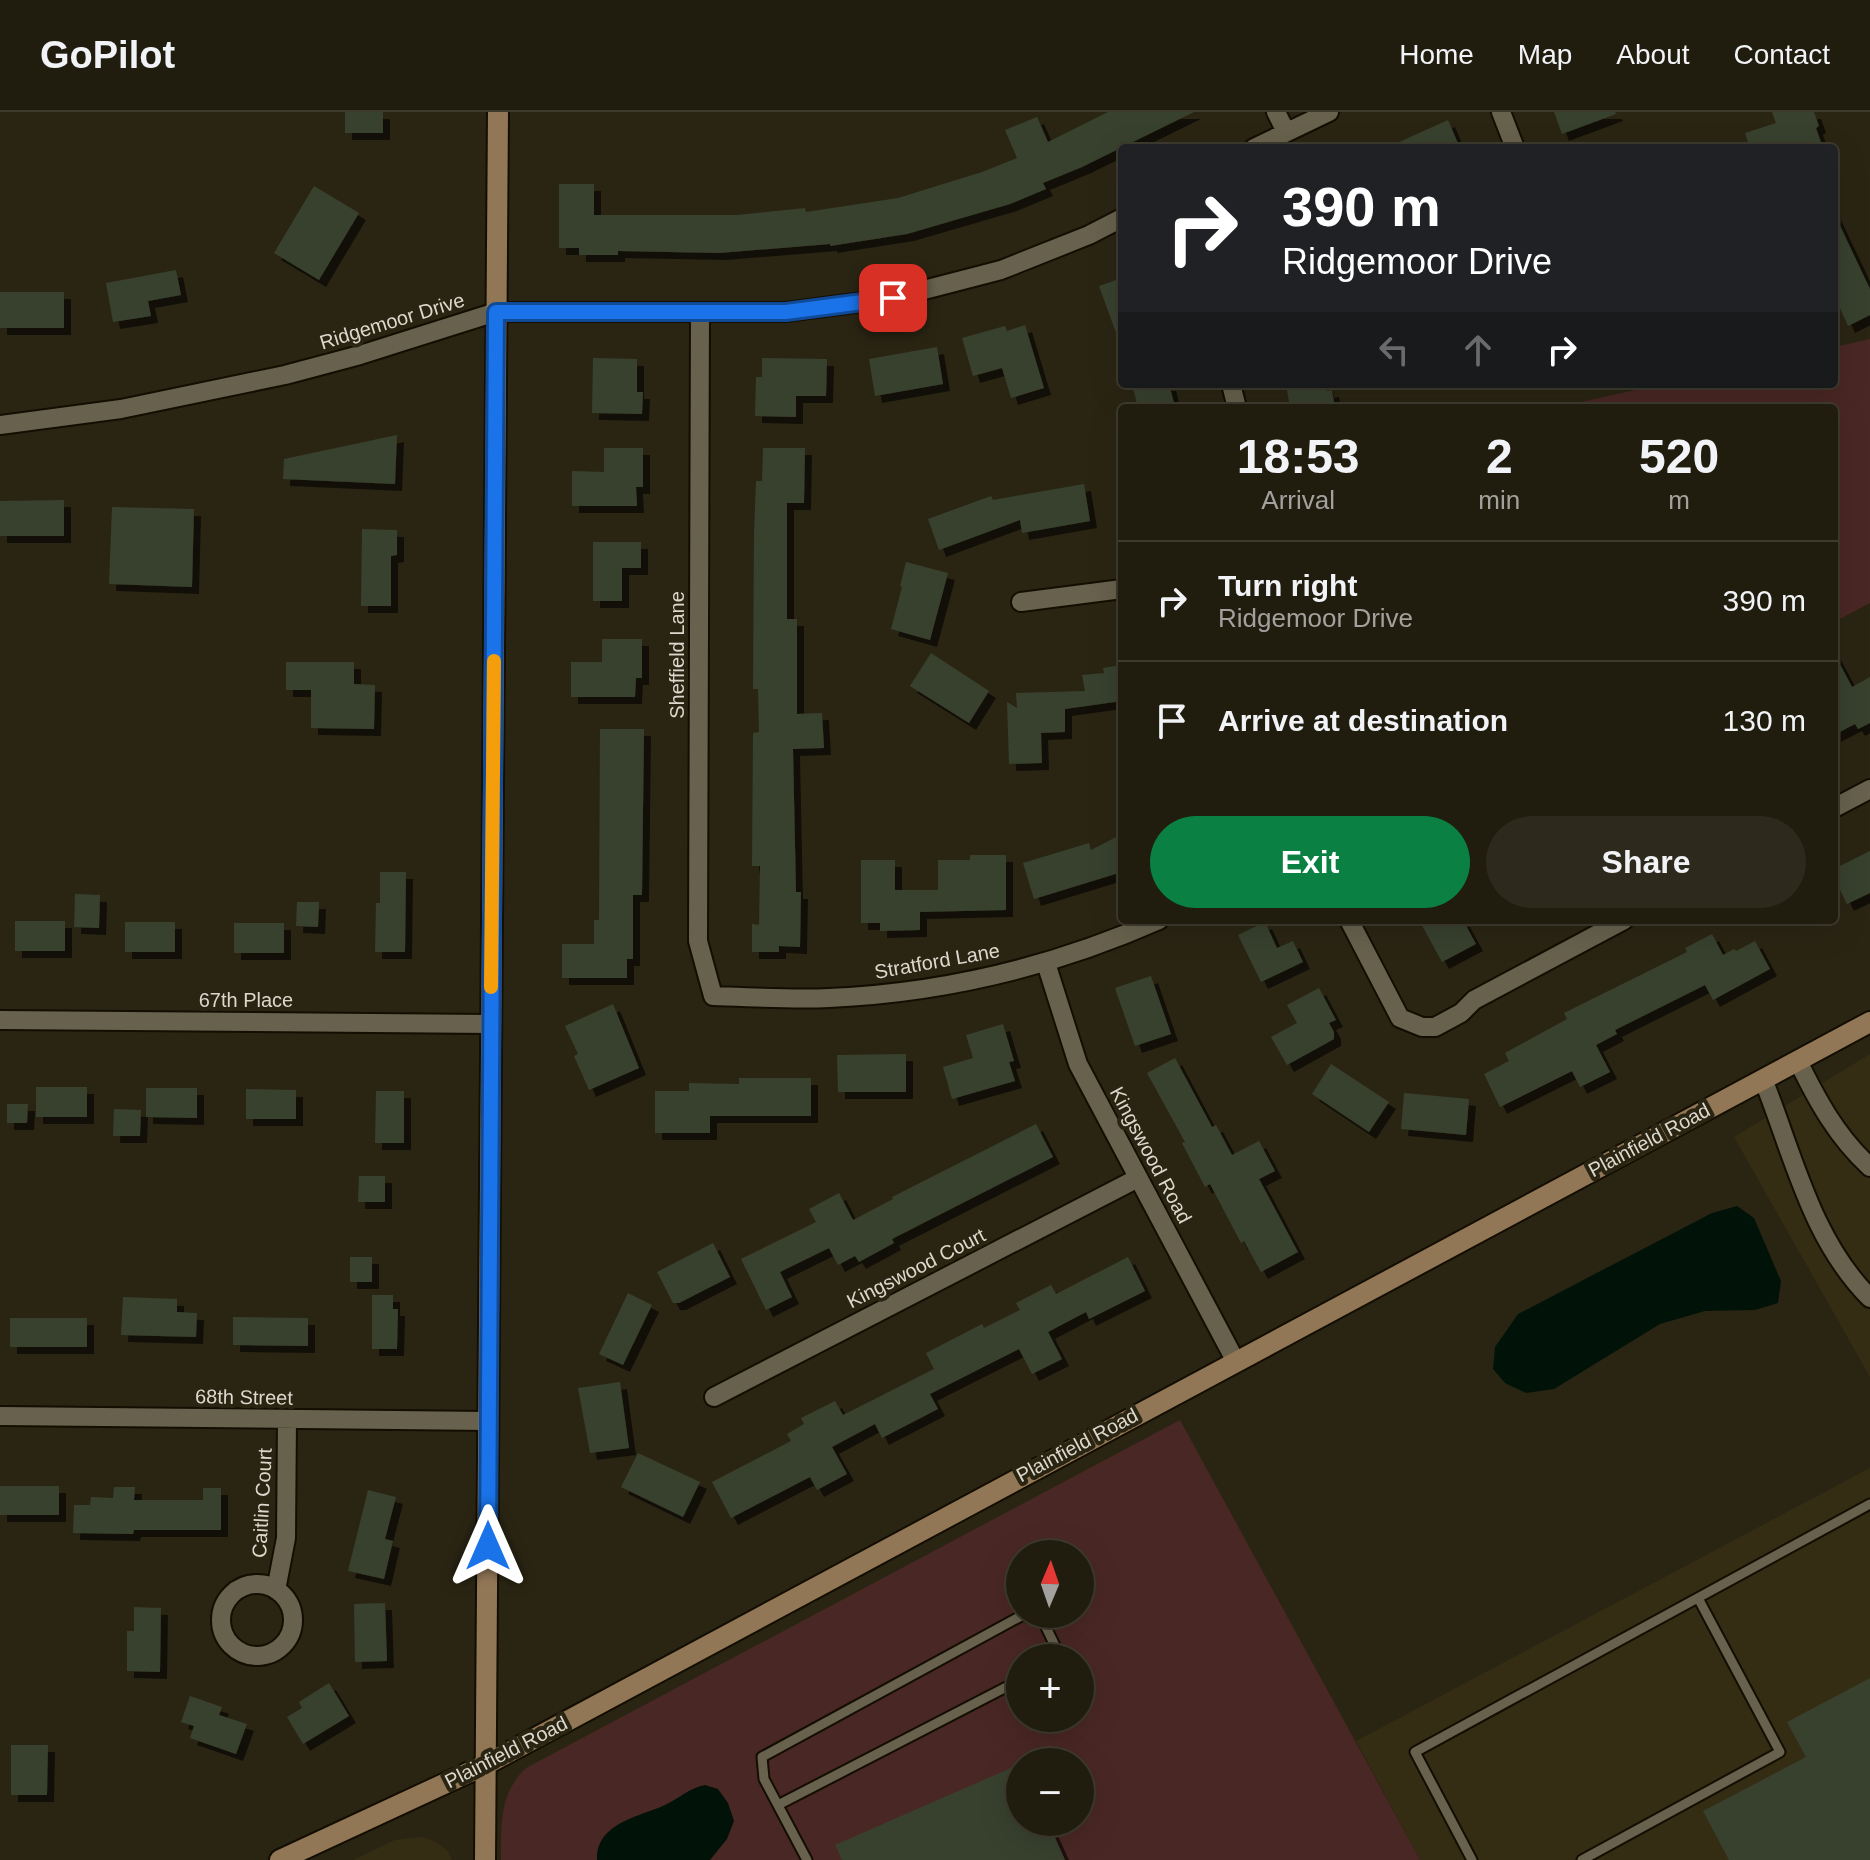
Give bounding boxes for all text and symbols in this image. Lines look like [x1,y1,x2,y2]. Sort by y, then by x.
text: GoPilot [40,34,175,76]
text: Home [1399,39,1474,70]
text: Map [1518,39,1572,70]
text: About [1616,39,1690,70]
text: Contact [1734,39,1830,70]
text: 390 m [1282,175,1441,238]
icon: right [1150,176,1254,280]
text: Ridgemoor Drive [1282,241,1552,282]
pin [859,264,927,332]
icon: arrive [871,276,915,320]
street label: Ridgemoor Drive [317,289,467,353]
icon: left [1372,328,1416,372]
icon: ahead [1456,328,1500,372]
icon: right [1540,328,1584,372]
text: 18:53 [1237,430,1360,483]
text: 2 [1486,430,1513,483]
text: 520 [1639,430,1719,483]
text: Arrival [1261,485,1335,515]
text: min [1478,485,1520,515]
text: m [1668,485,1690,515]
text: Turn right [1218,569,1357,602]
icon: right [1150,579,1194,623]
text: 390 m [1723,584,1806,617]
street label: Sheffield Lane [666,591,688,719]
text: Ridgemoor Drive [1218,603,1413,633]
icon: arrive [1150,699,1194,743]
text: Arrive at destination [1218,704,1508,737]
text: 130 m [1723,704,1806,737]
button: Exit [1150,816,1470,908]
button: Share [1486,816,1806,908]
street label: Stratford Lane [873,939,1001,983]
street label: 67th Place [199,989,293,1011]
street label: Kingswood Road [1106,1083,1196,1227]
street label: Plainfield Road [1584,1099,1714,1181]
street label: Kingswood Court [843,1223,989,1312]
street label: 68th Street [195,1385,294,1409]
street label: Plainfield Road [1012,1404,1142,1486]
street label: Caitlin Court [248,1447,276,1559]
position arrow [446,1504,530,1588]
north arrow [1006,1540,1094,1628]
map controls [1006,1540,1094,1836]
button: + [1006,1644,1094,1732]
street label: Plainfield Road [441,1712,571,1792]
button: − [1006,1748,1094,1836]

